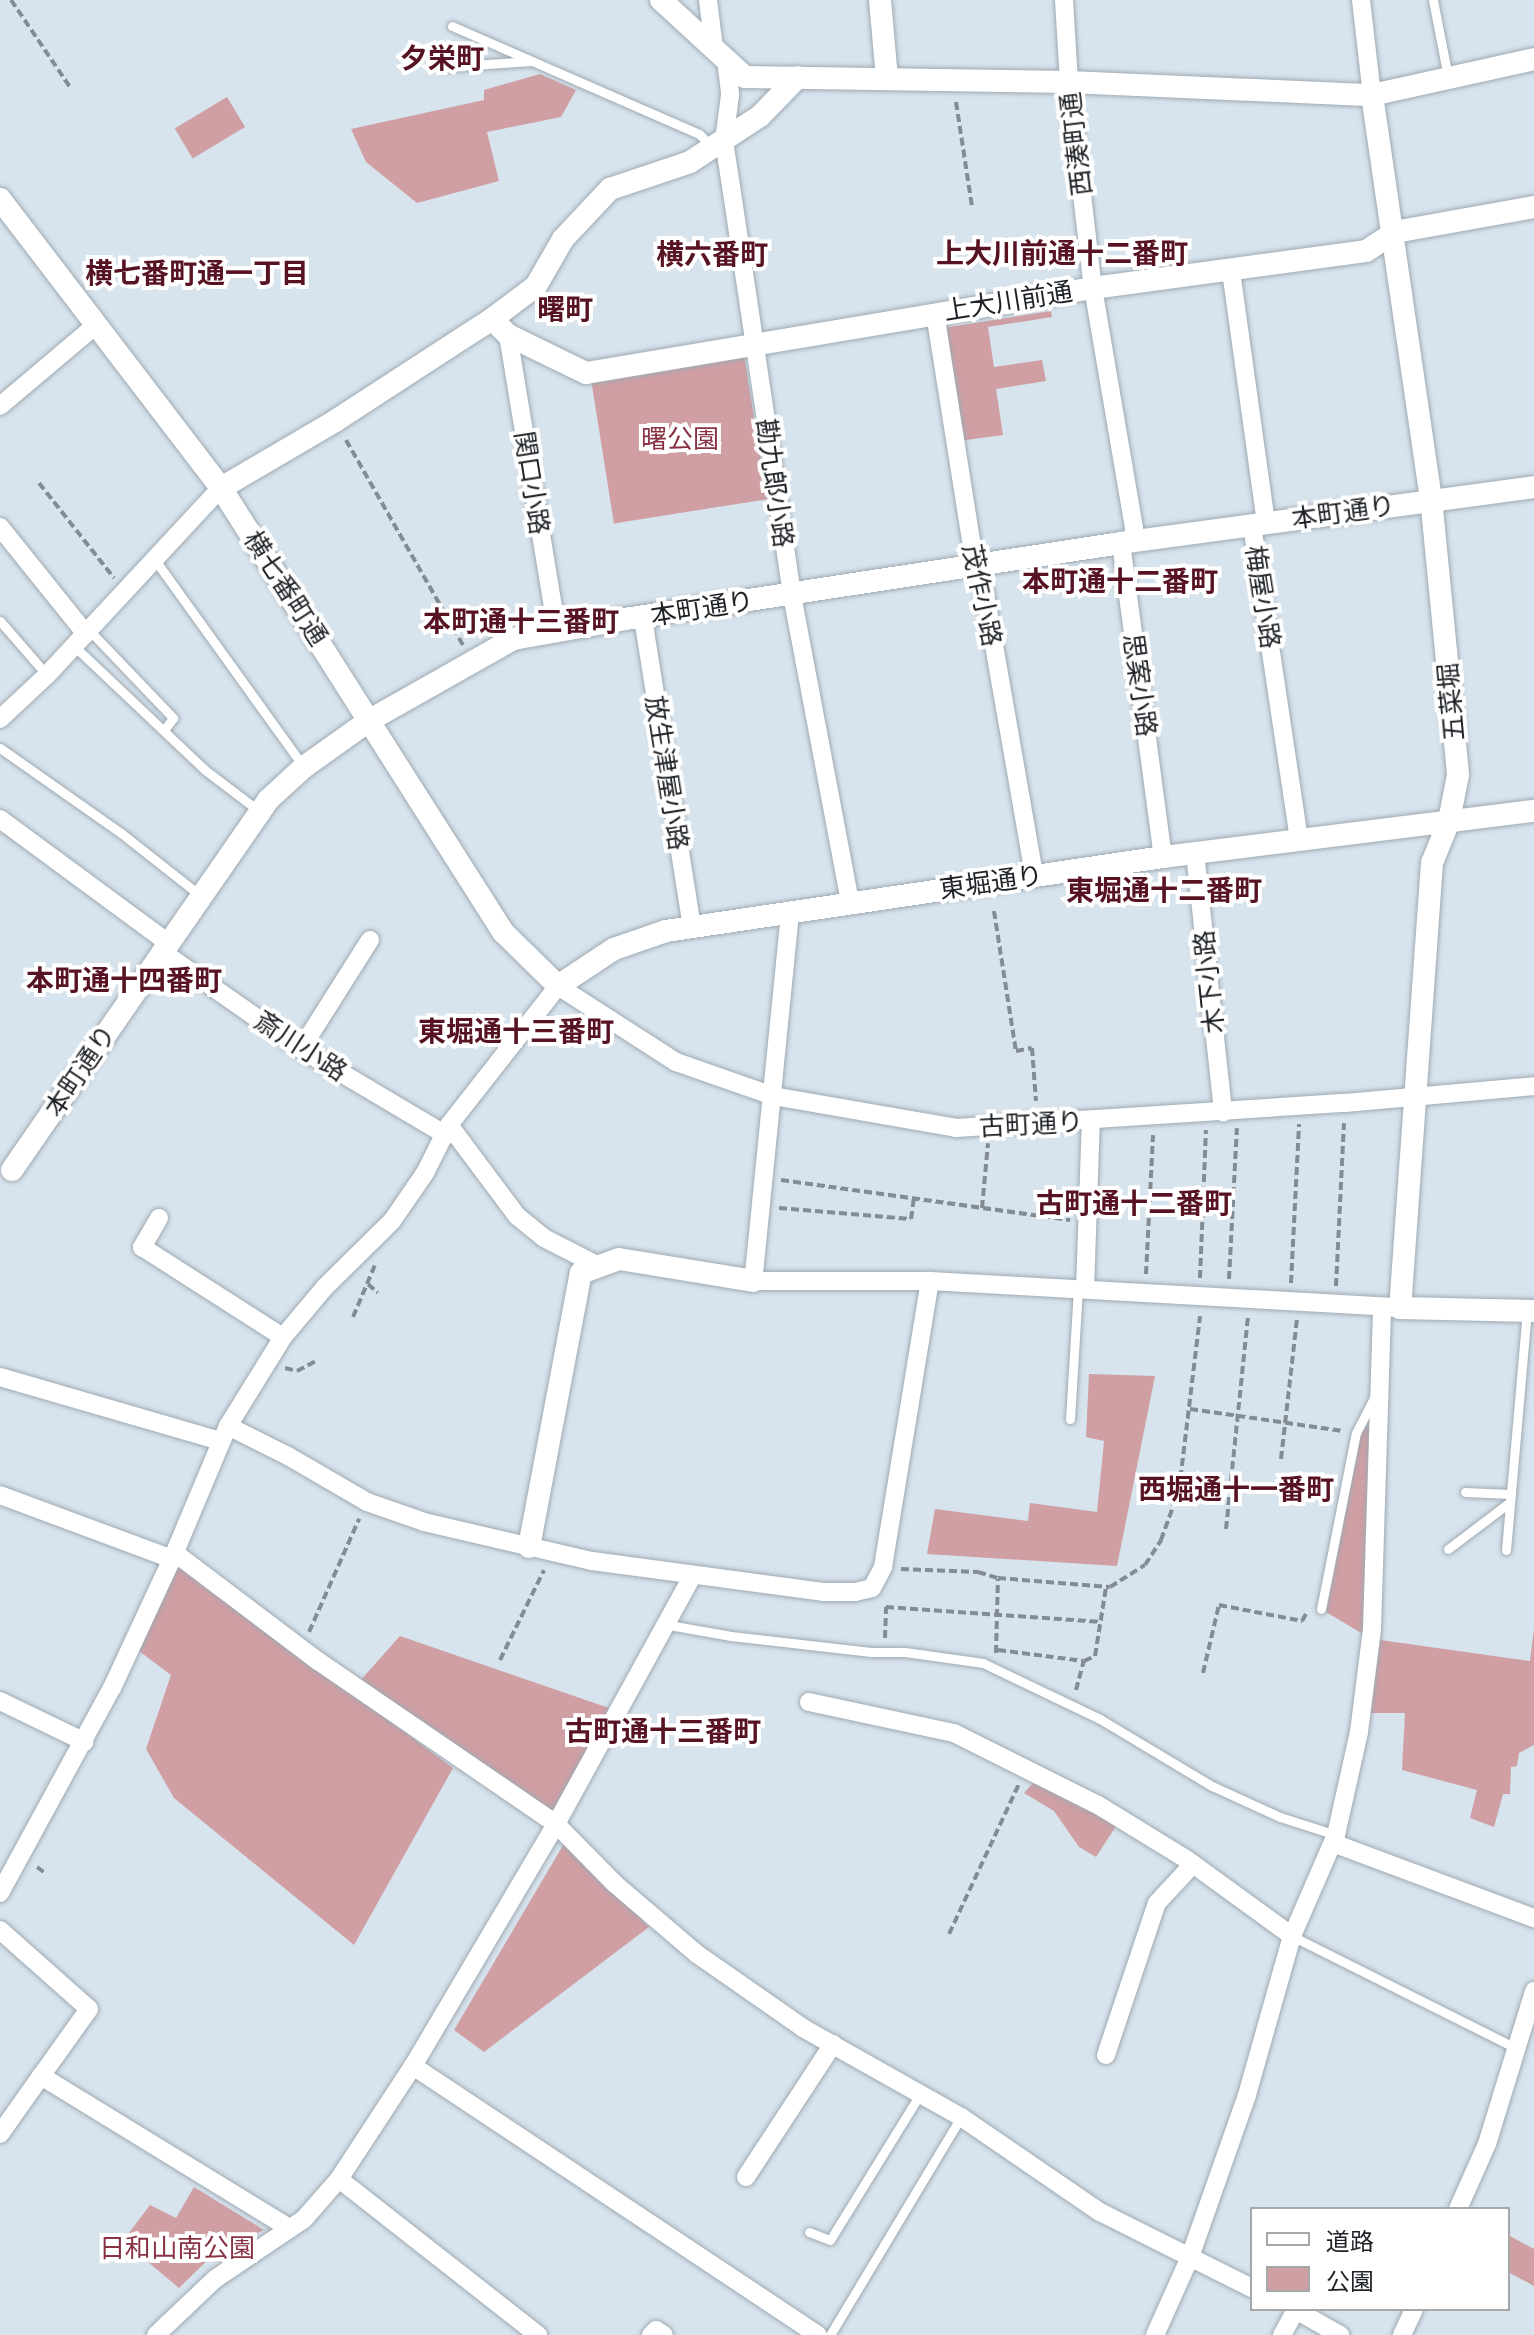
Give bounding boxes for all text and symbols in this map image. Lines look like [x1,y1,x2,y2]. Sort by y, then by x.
district label: 夕栄町 [400,41,484,75]
street label: 西湊町通 [1054,90,1098,198]
district label: 上大川前通十二番町 [936,236,1188,270]
district label: 横六番町 [656,237,768,271]
district label: 横七番町通一丁目 [85,256,309,290]
street label: 上大川前通 [941,275,1075,327]
district label: 曙町 [537,292,593,326]
street label: 勘九郎小路 [751,416,799,550]
park label: 曙公園 [641,423,719,455]
street label: 関口小路 [508,429,556,537]
street label: 本町通り [1289,489,1397,535]
street label: 横七番町通 [238,525,334,651]
street label: 茂作小路 [956,541,1008,649]
street label: 梅屋小路 [1239,543,1287,651]
district label: 本町通十二番町 [1022,564,1218,598]
street label: 本町通り [648,584,756,632]
district label: 本町通十三番町 [423,604,619,638]
street label: 思案小路 [1117,631,1163,739]
street label: 五菜堀 [1432,662,1470,742]
street label: 放生津屋小路 [639,694,695,852]
street label: 東堀通り [937,859,1045,905]
district label: 東堀通十二番町 [1066,873,1262,907]
street label: 木下小路 [1188,929,1230,1035]
district label: 本町通十四番町 [26,963,222,997]
street label: 斎川小路 [249,1005,353,1087]
district label: 東堀通十三番町 [418,1014,614,1048]
street label: 本町通り [38,1019,122,1123]
street label: 古町通り [978,1106,1084,1142]
district label: 古町通十二番町 [1036,1186,1232,1220]
district label: 西堀通十一番町 [1138,1472,1334,1506]
district label: 古町通十三番町 [565,1714,761,1748]
legend [1250,2207,1510,2311]
text: 道路 [1326,2228,1374,2255]
park label: 日和山南公園 [99,2232,255,2264]
text: 公園 [1326,2268,1374,2295]

